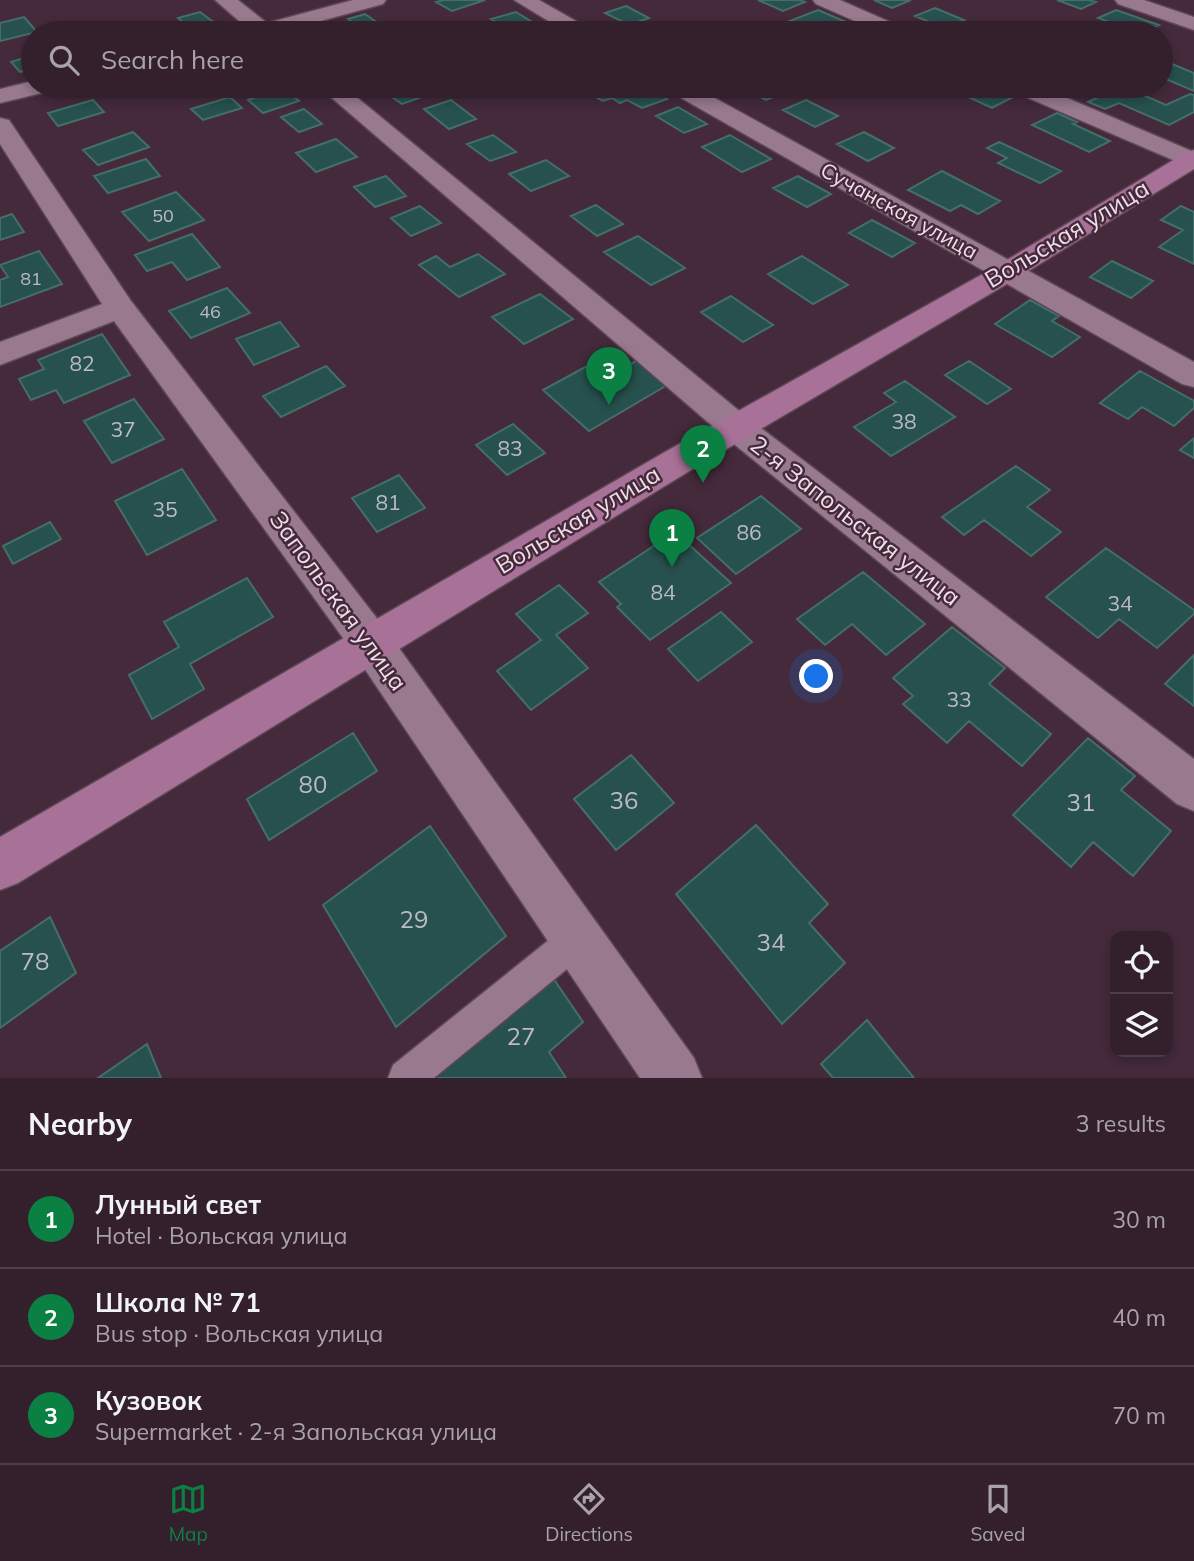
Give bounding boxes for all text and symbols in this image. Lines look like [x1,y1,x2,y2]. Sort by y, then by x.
search box [21,21,1173,98]
icon: search [45,41,83,79]
text: Search here [101,43,244,76]
street label: Сучанская улица [816,156,983,264]
street label: Вольская улица [979,172,1154,294]
house number: 50 [152,204,174,227]
house number: 81 [20,267,42,290]
house number: 46 [199,300,221,323]
pin: 3 [586,347,632,405]
house number: 82 [69,350,95,376]
house number: 38 [891,408,917,434]
house number: 37 [110,416,136,442]
pin: 2 [680,425,726,483]
street label: 2-я Запольская улица [744,429,967,612]
house number: 83 [497,435,523,461]
street label: Вольская улица [490,458,665,580]
house number: 81 [375,489,401,515]
house number: 35 [152,496,178,522]
street label: Запольская улица [264,505,414,696]
pin: 1 [649,509,695,567]
house number: 86 [736,519,762,545]
house number: 84 [650,579,676,605]
house number: 34 [1107,590,1133,616]
your location [799,659,833,693]
house number: 33 [946,686,972,712]
house number: 80 [299,769,327,799]
house number: 36 [610,785,638,815]
house number: 31 [1067,787,1095,817]
house number: 29 [400,904,428,934]
house number: 34 [757,927,785,957]
map controls [1110,931,1173,1057]
button: locate [1110,931,1173,994]
house number: 78 [21,946,49,976]
button: layers [1110,994,1173,1057]
house number: 27 [507,1021,535,1051]
text: Nearby [28,1105,132,1143]
text: 3 results [1076,1109,1166,1138]
text: Лунный свет [95,1188,261,1221]
text: 1 [44,1205,58,1234]
text: 30 m [1112,1205,1166,1234]
text: Hotel · Вольская улица [95,1221,347,1250]
text: Школа № 71 [95,1286,261,1319]
text: 2 [44,1303,58,1332]
text: 40 m [1112,1303,1166,1332]
text: Bus stop · Вольская улица [95,1319,383,1348]
text: Кузовок [95,1384,202,1417]
text: 3 [44,1401,58,1430]
text: 70 m [1112,1401,1166,1430]
text: Supermarket · 2-я Запольская улица [95,1417,497,1446]
tab: Map [169,1480,208,1546]
tab: Directions [545,1480,633,1546]
tab: Saved [970,1480,1025,1546]

